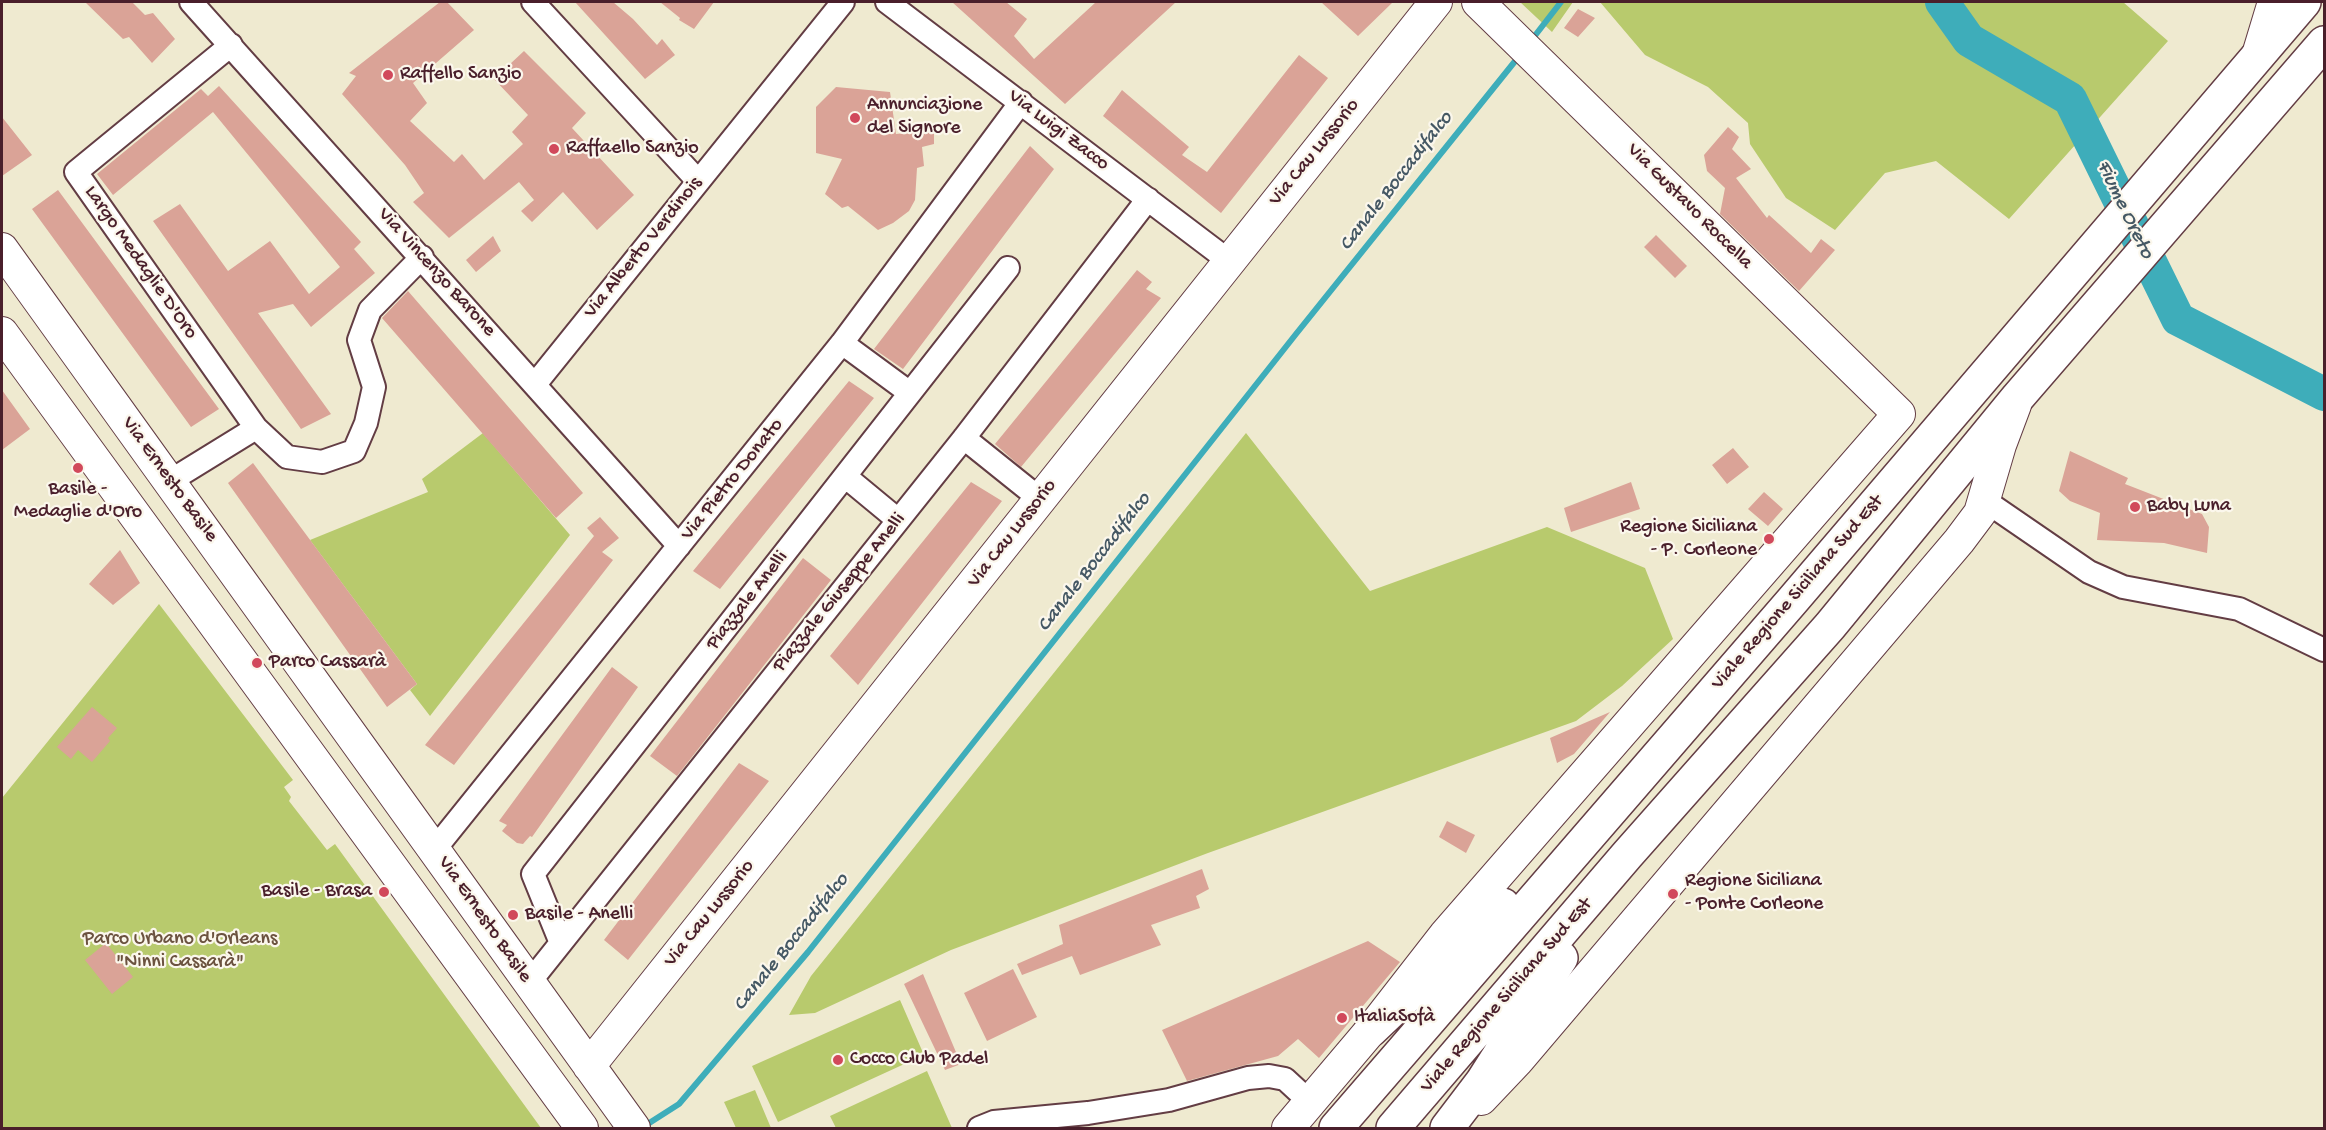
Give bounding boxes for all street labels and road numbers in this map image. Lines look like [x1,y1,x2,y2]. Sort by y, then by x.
street label: Via Luigi Zacco [1003,85,1113,177]
street label: Via Cau Lussorio [1264,95,1366,211]
street label: Via Gustavo Roccella [1621,139,1757,275]
street label: Via Alberto Verdinois [580,172,708,324]
street label: Largo Medaglie D'Oro [78,182,202,344]
street label: Via Vincenzo Barone [372,204,500,342]
street label: Via Ernesto Basile [115,413,223,547]
street label: Via Pietro Donato [676,414,790,546]
street label: Via Cau Lussorio [963,475,1063,593]
street label: Viale Regione Siciliana Sud Est [1707,491,1889,695]
street label: Piazzale Giuseppe Anelli [768,508,912,678]
street label: Piazzale Anelli [702,547,794,655]
street label: Via Ernesto Basile [431,852,537,988]
street label: Via Cau Lussorio [659,856,761,972]
street label: Viale Regione Siciliana Sud Est [1416,894,1598,1098]

